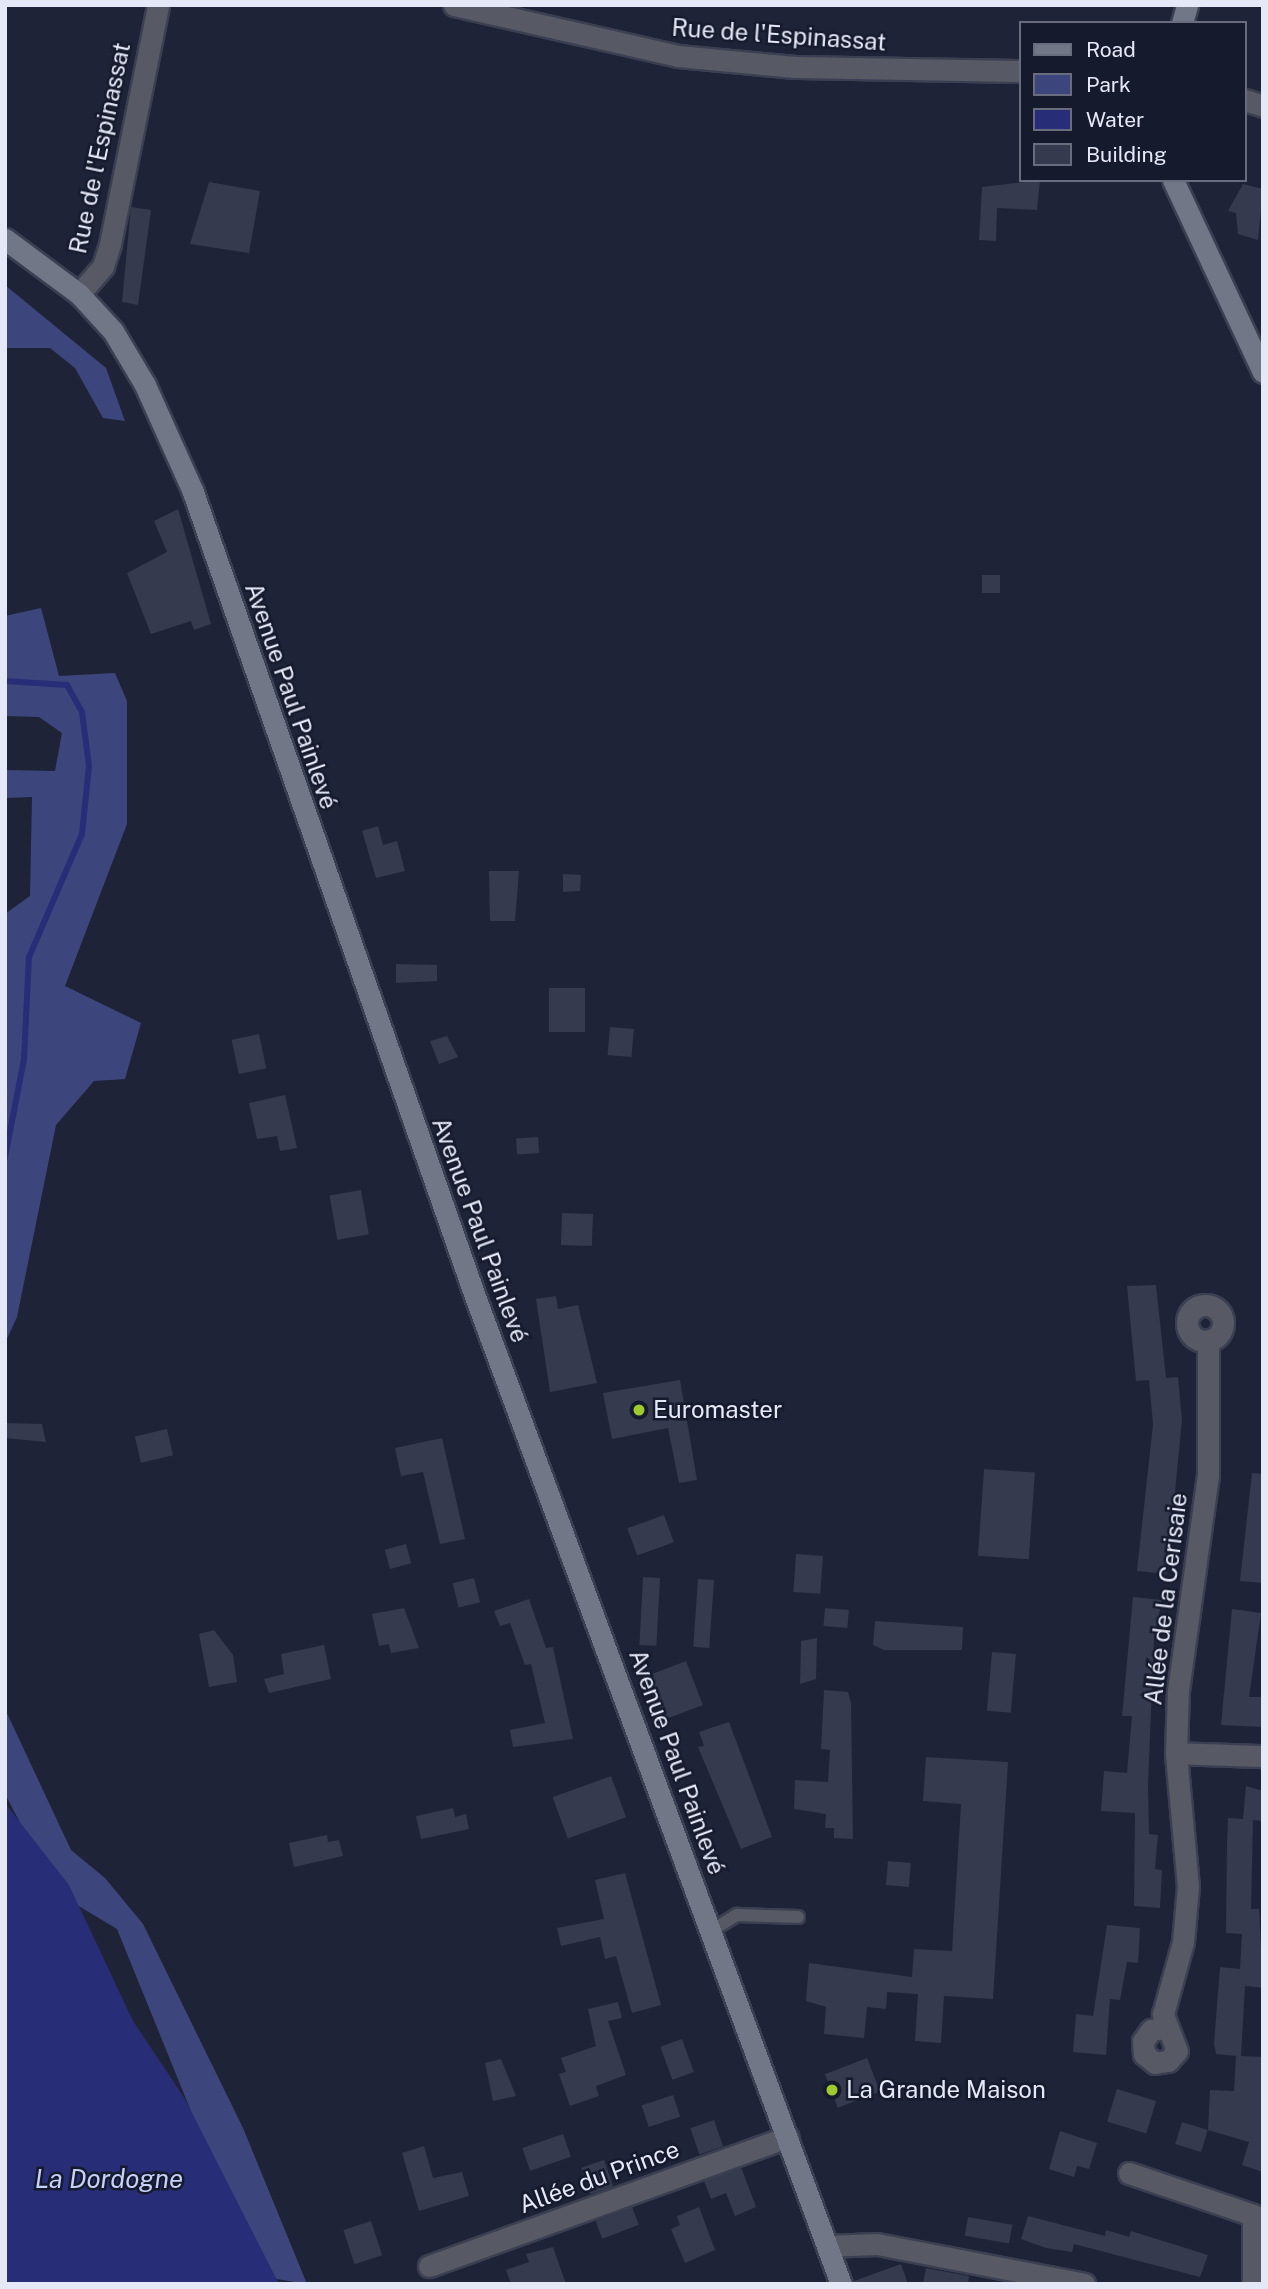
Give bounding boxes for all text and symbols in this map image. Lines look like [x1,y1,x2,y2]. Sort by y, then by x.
street label: Rue de l'Espinassat [670,13,888,57]
legend [1020,21,1247,182]
text: Road [1086,37,1136,62]
street label: Rue de l'Espinassat [63,39,137,257]
text: Park [1086,72,1131,97]
text: Water [1086,107,1144,132]
text: Building [1086,142,1167,167]
street label: Avenue Paul Painlevé [239,579,343,813]
street label: Avenue Paul Painlevé [426,1113,534,1347]
place label: Euromaster [653,1396,782,1424]
marker: Euromaster [631,1402,647,1418]
street label: Allée de la Cerisaie [1139,1491,1193,1707]
street label: Avenue Paul Painlevé [623,1645,731,1879]
place label: La Grande Maison [846,2076,1046,2104]
marker: La Grande Maison [824,2082,840,2098]
street label: Allée du Prince [515,2135,683,2219]
water label: La Dordogne [35,2163,183,2195]

